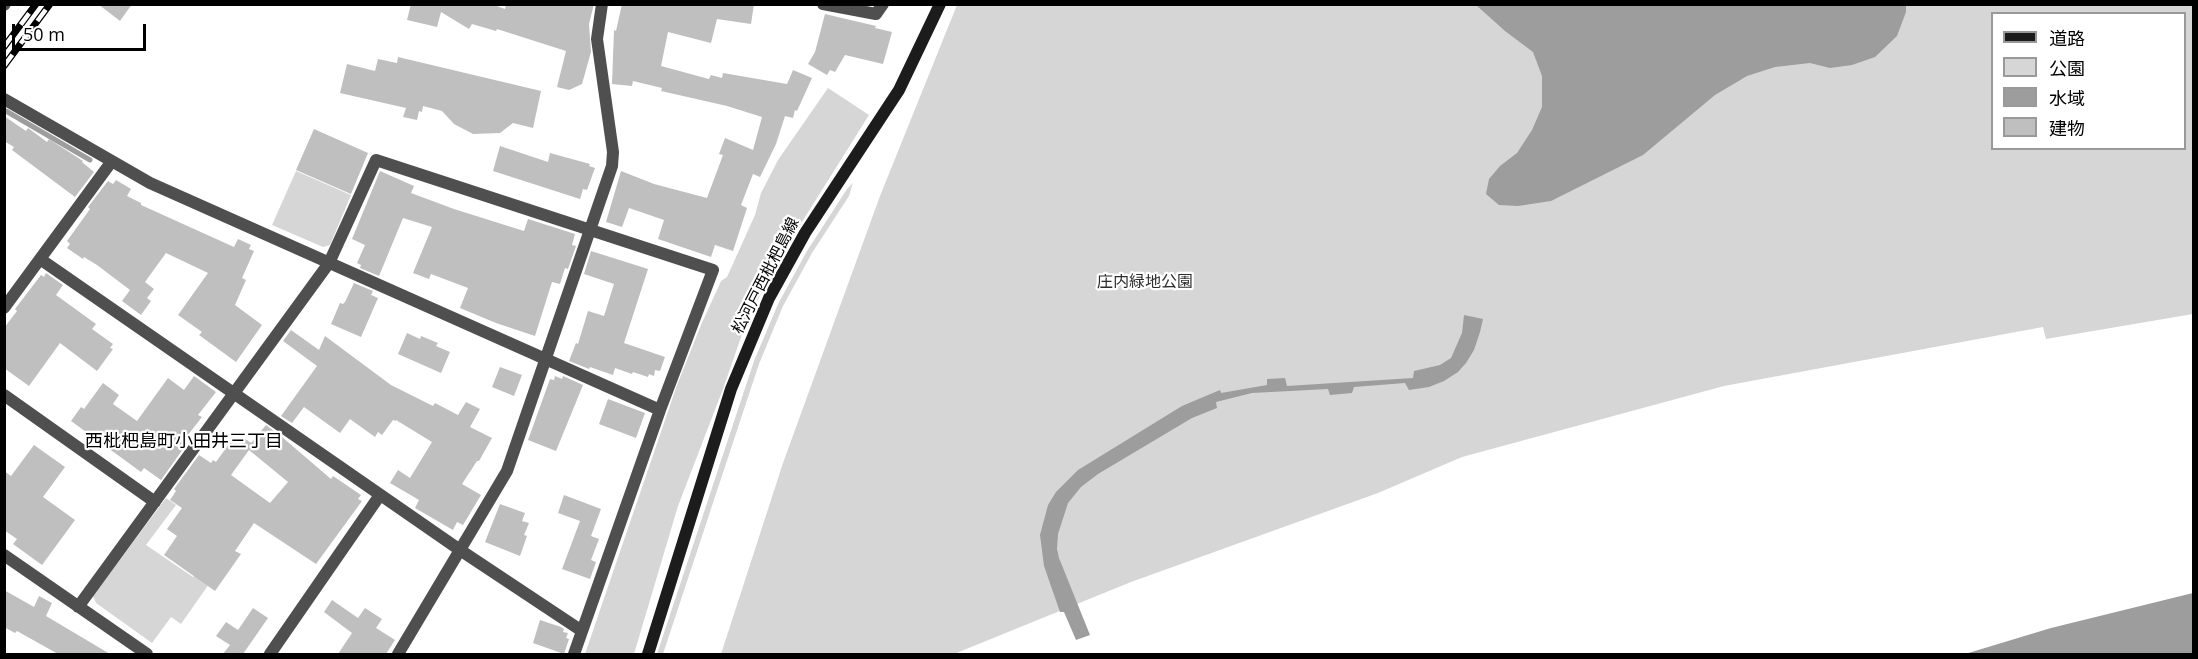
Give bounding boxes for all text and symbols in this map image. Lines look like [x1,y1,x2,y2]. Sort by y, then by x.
scale bar [15,12,148,50]
legend [1991,12,2186,150]
text: 50 m [23,22,65,46]
text: 道路 [2049,26,2085,50]
text: 公園 [2049,56,2085,80]
text: 水域 [2049,86,2085,110]
text: 建物 [2049,116,2085,140]
street label: 松河戸西枇杷島線 [728,215,804,337]
park label: 庄内緑地公園 [1097,272,1193,292]
district label: 西枇杷島町小田井三丁目 [85,431,283,453]

